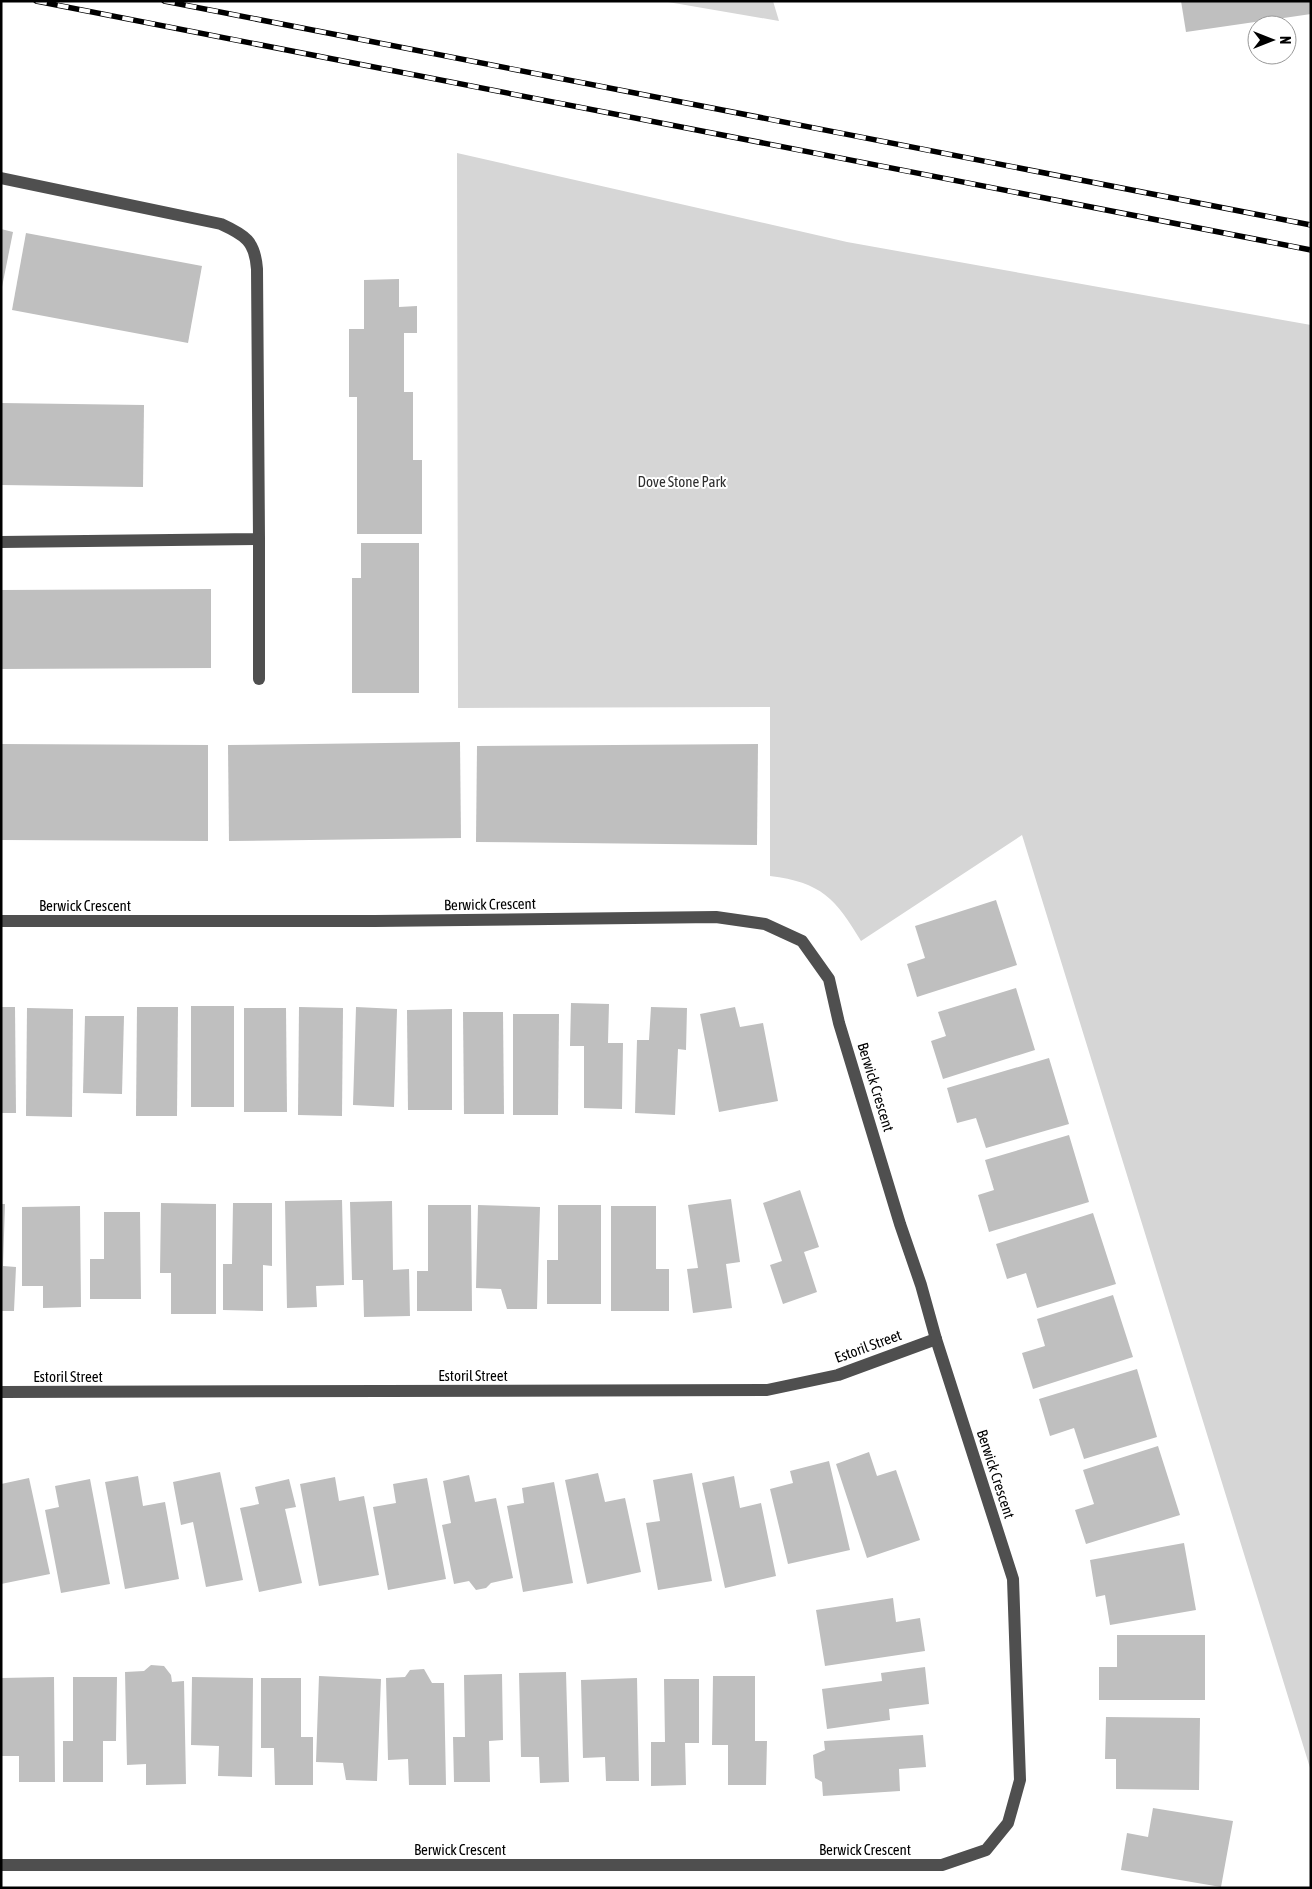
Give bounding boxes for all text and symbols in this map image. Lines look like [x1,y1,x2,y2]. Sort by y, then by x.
north arrow [1247,15,1297,65]
text: N [1277,36,1293,44]
park label: Dove Stone Park [638,473,727,490]
street label: Berwick Crescent [444,895,536,913]
street label: Berwick Crescent [39,897,131,914]
street label: Berwick Crescent [854,1040,898,1134]
street label: Estoril Street [832,1326,904,1366]
street label: Estoril Street [438,1367,508,1384]
street label: Estoril Street [33,1368,103,1385]
street label: Berwick Crescent [974,1428,1018,1520]
street label: Berwick Crescent [414,1841,506,1858]
street label: Berwick Crescent [819,1841,911,1858]

